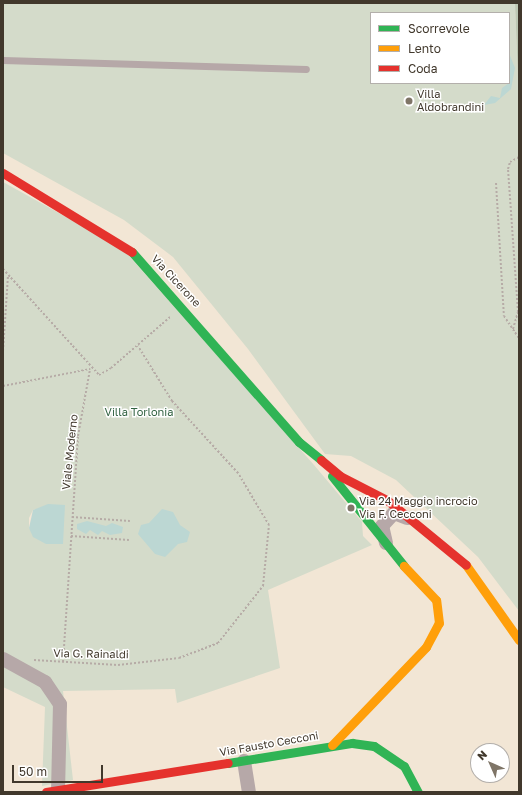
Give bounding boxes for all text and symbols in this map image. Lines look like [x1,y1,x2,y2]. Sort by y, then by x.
legend [370,12,510,84]
text: Scorrevole [408,21,470,36]
text: Lento [408,41,441,56]
text: Coda [408,61,438,76]
place label: Villa Aldobrandini [417,88,484,114]
marker: Villa Aldobrandini [404,96,414,106]
street label: Via Cicerone [149,252,203,310]
park label: Villa Torlonia [105,405,173,419]
street label: Viale Moderno [59,414,81,490]
place label: Via 24 Maggio incrocio Via F. Cecconi [359,495,478,521]
marker: Via 24 Maggio incrocio Via F. Cecconi [346,503,356,513]
street label: Via G. Rainaldi [53,647,129,661]
street label: Via Fausto Cecconi [219,729,319,759]
north arrow [470,743,510,783]
text: N [474,747,489,762]
scale bar [14,757,105,783]
text: 50 m [19,764,47,779]

